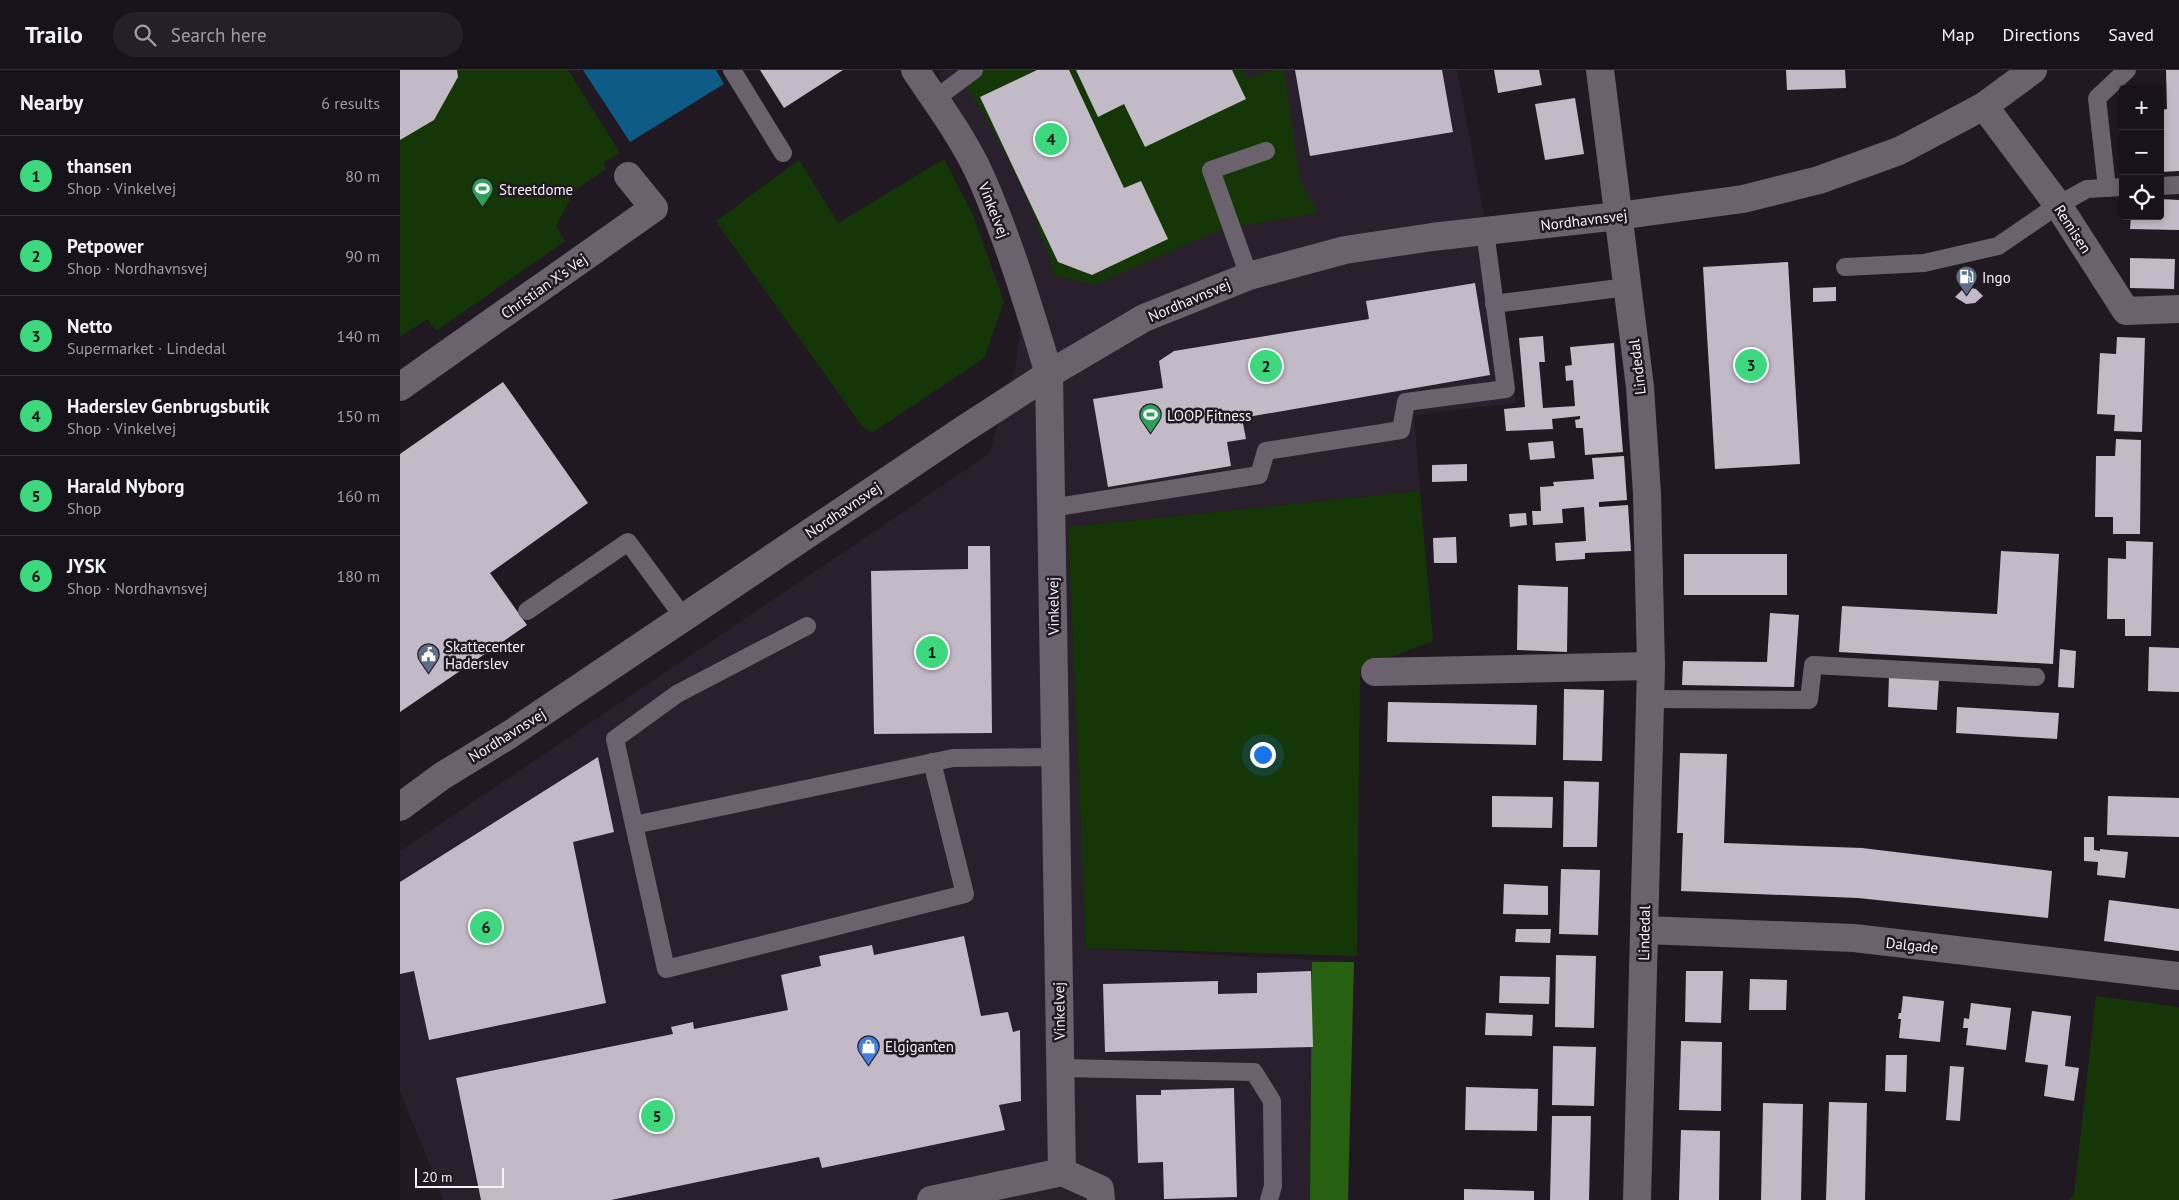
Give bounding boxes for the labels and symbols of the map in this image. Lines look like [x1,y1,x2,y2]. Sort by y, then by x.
pin: 4 [1035,120,1067,158]
sports icon: Streetdome [471,177,495,208]
street label: Vinkelvej [974,178,1014,241]
place label: Streetdome [499,180,573,199]
street label: Remisen [2050,201,2096,257]
street label: Nordhavnsvej [1539,205,1629,235]
street label: Christian X's Vej [497,249,591,323]
fuel station icon: Ingo [1954,265,1978,296]
place label: Ingo [1982,268,2011,287]
street label: Nordhavnsvej [1145,274,1233,326]
street label: Lindedal [1624,338,1650,396]
pin: 3 [1735,346,1767,384]
pin: 2 [1250,347,1282,385]
sports icon: LOOP Fitness [1139,403,1163,434]
place label: LOOP Fitness [1167,406,1251,425]
street label: Nordhavnsvej [801,478,885,542]
street label: Vinkelvej [1043,577,1063,636]
pin: 1 [916,633,948,671]
place label: Skattecenter Haderslev [445,637,525,673]
public building icon: Skattecenter Haderslev [417,643,441,674]
street label: Nordhavnsvej [465,704,549,766]
your location [1250,742,1276,768]
street label: Lindedal [1634,904,1654,961]
pin: 6 [470,908,502,946]
street label: Dalgade [1885,933,1939,957]
street label: Vinkelvej [1049,982,1069,1041]
shop icon: Elgiganten [857,1034,881,1065]
place label: Elgiganten [885,1037,954,1056]
pin: 5 [641,1097,673,1135]
scale bar [415,1165,504,1188]

